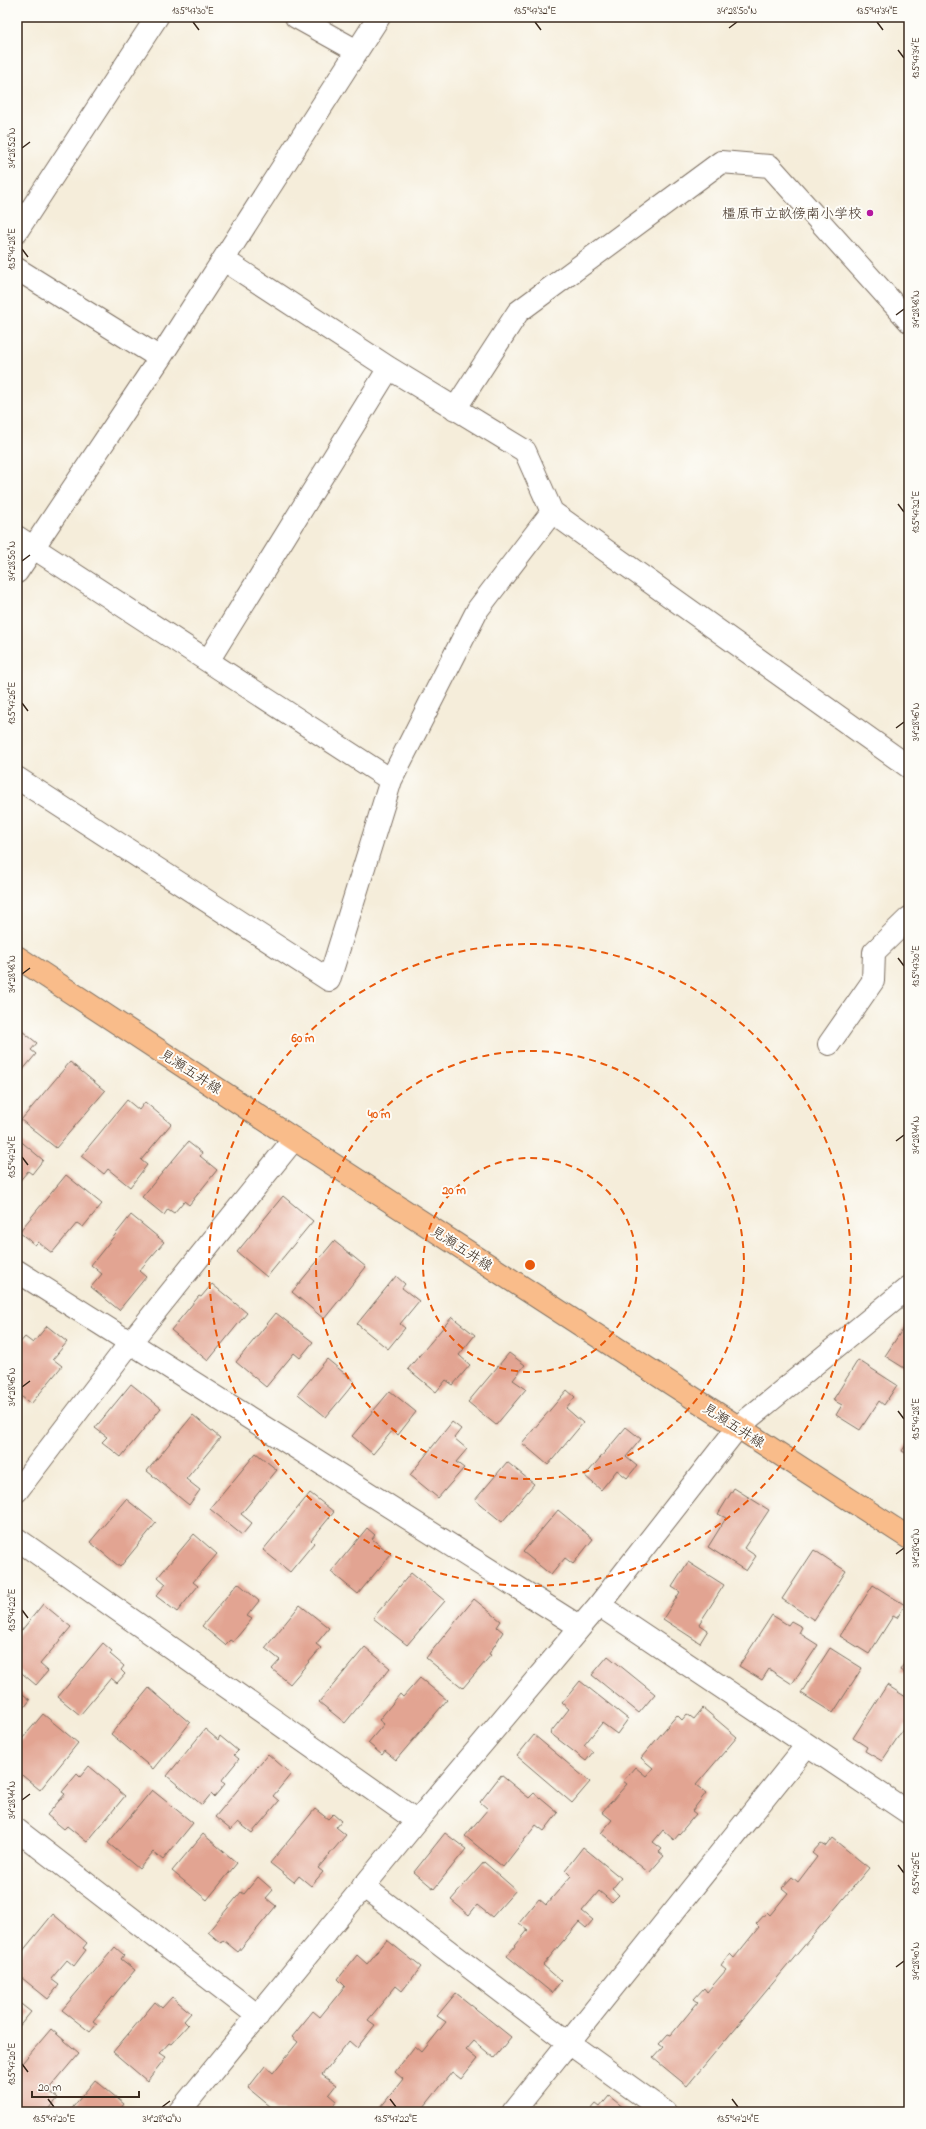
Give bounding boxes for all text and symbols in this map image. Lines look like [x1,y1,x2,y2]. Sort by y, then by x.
text: 135°47'30"E [172,4,214,19]
text: 135°47'32"E [514,4,556,19]
text: 34°28'50"N [717,4,757,19]
text: 135°47'34"E [856,4,898,19]
text: 135°47'34"E [909,37,924,79]
text: 34°28'52"N [5,128,20,168]
place label: 橿原市立畝傍南小学校 [722,204,862,225]
marker: 橿原市立畝傍南小学校 [865,208,875,218]
text: 135°47'28"E [5,228,20,270]
text: 34°28'48"N [909,290,924,328]
text: 135°47'32"E [909,491,924,533]
text: 34°28'50"N [5,541,20,581]
text: 135°47'26"E [5,682,20,724]
text: 34°28'46"N [909,703,924,741]
text: 135°47'30"E [909,945,924,987]
text: 34°28'48"N [5,955,20,993]
text: 60 m [291,1030,315,1048]
street label: 見瀬五井線 [155,1044,225,1100]
text: 40 m [367,1106,391,1124]
text: 34°28'44"N [909,1116,924,1154]
text: 135°47'24"E [5,1136,20,1178]
text: 20 m [441,1182,466,1200]
street label: 見瀬五井線 [426,1221,496,1277]
centre of rings [523,1258,537,1272]
text: 34°28'46"N [5,1368,20,1406]
street label: 見瀬五井線 [698,1398,768,1454]
text: 135°47'28"E [909,1398,924,1440]
text: 34°28'42"N [909,1528,924,1567]
text: 135°47'22"E [5,1588,20,1632]
text: 34°28'44"N [5,1781,20,1819]
text: 135°47'26"E [909,1852,924,1894]
text: 34°28'40"N [909,1942,924,1980]
text: 135°47'20"E [5,2043,20,2085]
scale bar [32,2073,139,2099]
text: 20 m [38,2079,61,2097]
text: 135°47'20"E [33,2112,75,2127]
text: 34°28'42"N [143,2112,182,2127]
text: 135°47'22"E [374,2112,418,2127]
text: 135°47'24"E [717,2112,759,2127]

